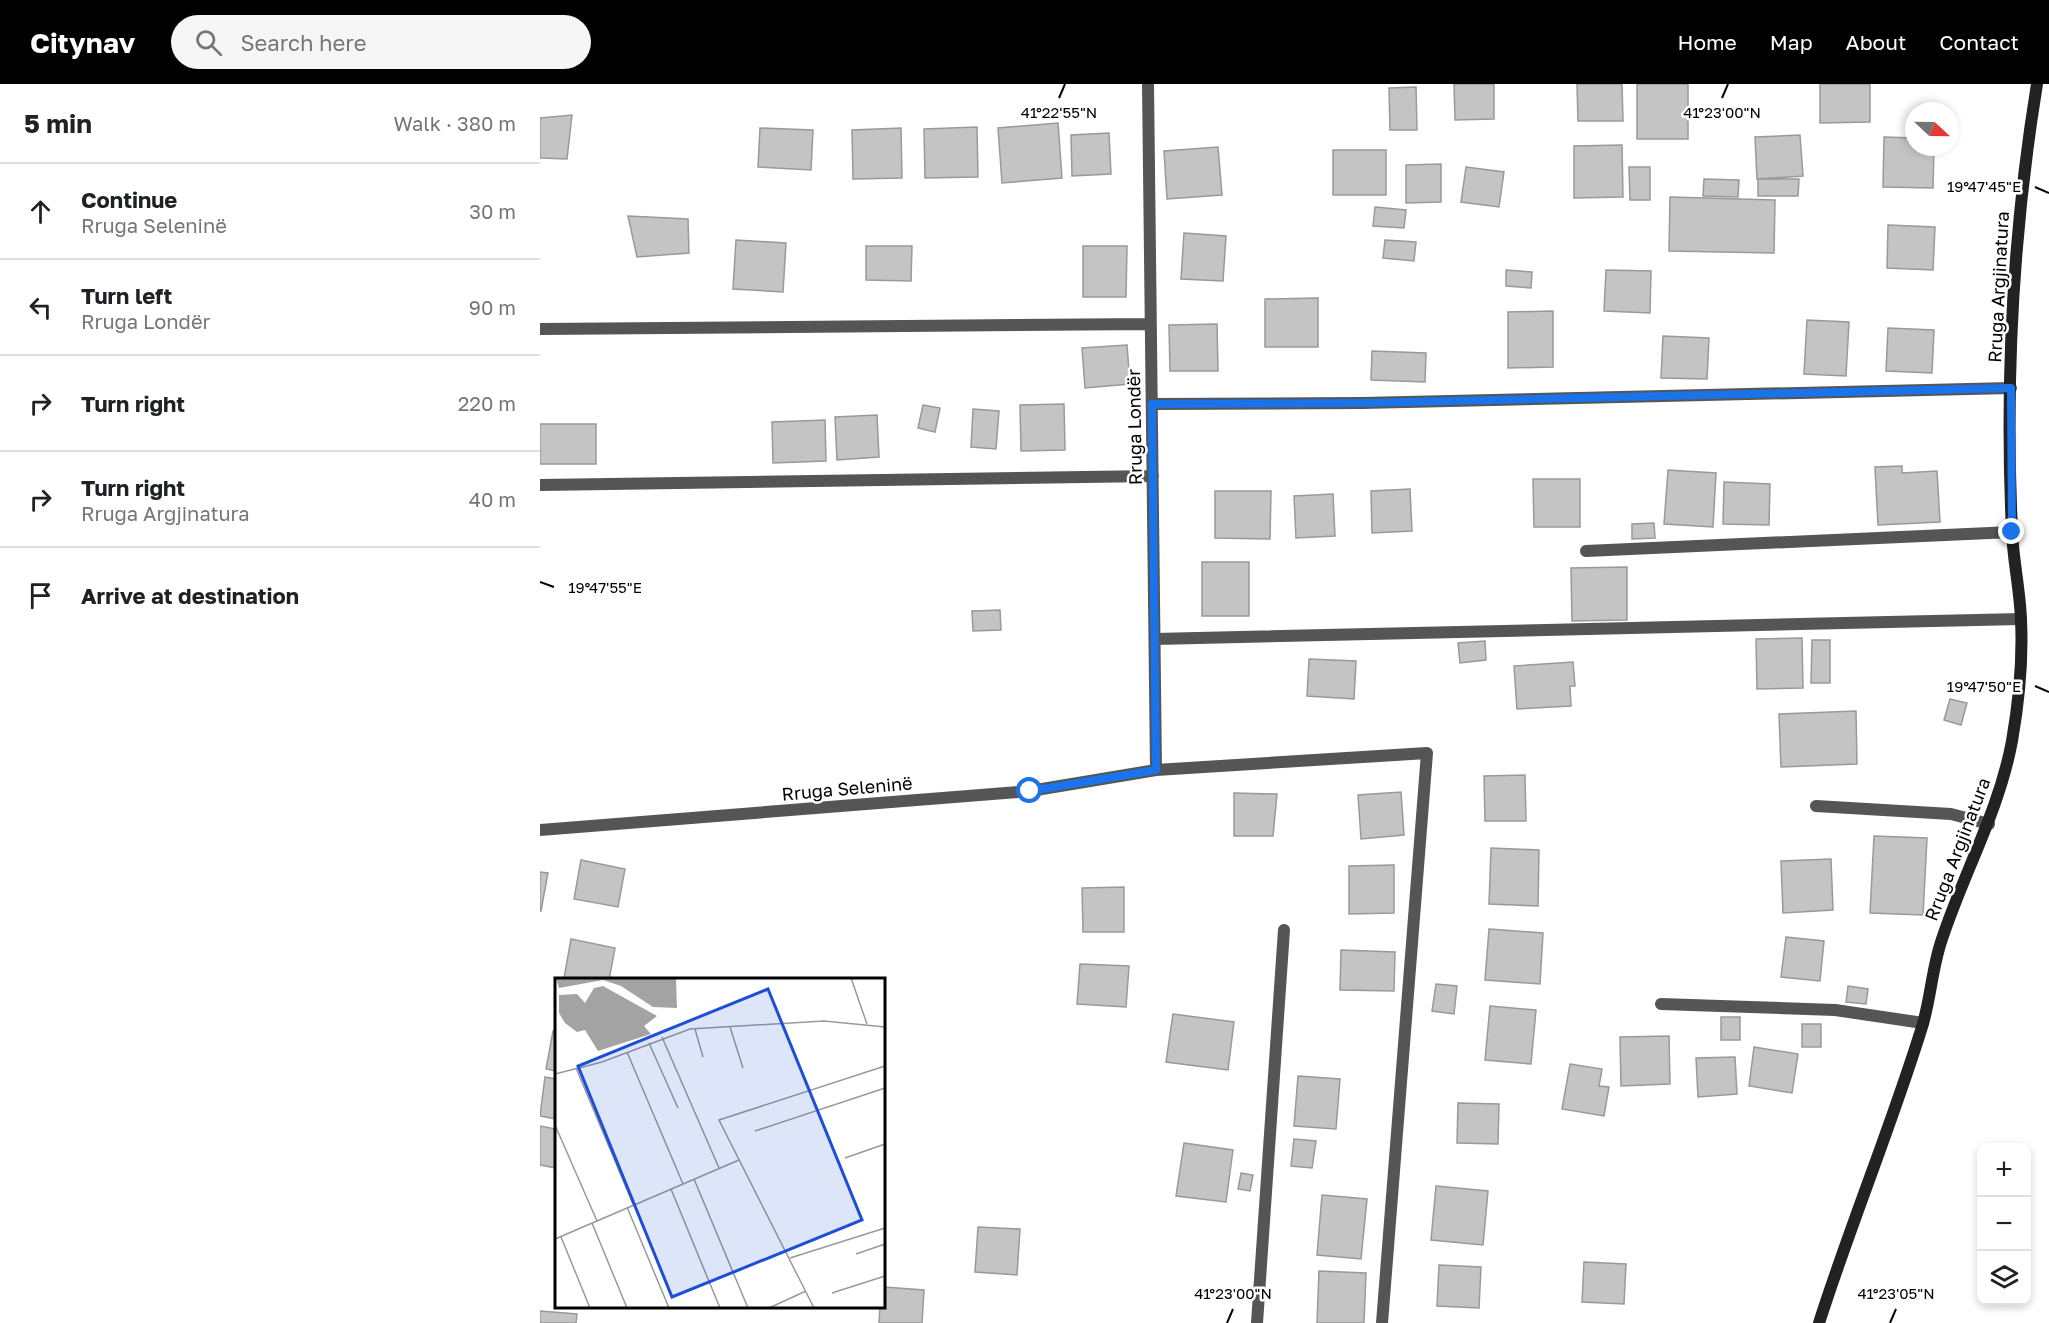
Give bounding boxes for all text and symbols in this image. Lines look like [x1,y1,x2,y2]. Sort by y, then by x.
search box [171,15,591,69]
text: Citynav [30,26,135,59]
icon: search [192,26,225,59]
text: Search here [240,29,366,56]
text: Home [1677,29,1737,55]
text: Map [1770,29,1813,55]
text: About [1846,29,1906,55]
text: Contact [1939,29,2019,55]
north arrow [1905,102,1959,156]
text: 41°22'55"N [1021,103,1097,121]
text: 41°23'00"N [1683,103,1761,121]
text: 5 min [24,108,92,139]
text: Walk · 380 m [394,111,516,135]
text: 19°47'45"E [1947,177,2021,195]
text: Continue [81,186,177,213]
icon: ahead [24,195,57,228]
text: 30 m [469,199,516,223]
street label: Rruga Argjinatura [1983,211,2013,363]
text: Rruga Seleninë [81,213,227,237]
text: Turn left [81,282,172,309]
icon: left [24,291,57,324]
text: 90 m [469,295,516,319]
text: Rruga Londër [81,309,210,333]
street label: Rruga Londër [1122,369,1146,485]
icon: right [24,387,57,420]
text: Turn right [81,390,185,417]
text: 220 m [458,391,516,415]
text: Turn right [81,474,185,501]
icon: right [24,483,57,516]
text: 40 m [469,487,516,511]
text: Rruga Argjinatura [81,501,250,525]
route end [1998,518,2024,544]
text: 19°47'55"E [568,578,642,596]
icon: arrive [24,579,57,612]
text: Arrive at destination [81,582,299,609]
text: 19°47'50"E [1947,677,2021,695]
street label: Rruga Seleninë [781,771,913,805]
street label: Rruga Argjinatura [1920,774,1994,924]
route start [1016,777,1042,803]
inset map [555,978,885,1308]
map controls [1977,1143,2031,1305]
button: + [1977,1143,2031,1197]
button: − [1977,1197,2031,1251]
button: layers [1977,1251,2031,1305]
text: 41°23'00"N [1194,1284,1272,1302]
text: 41°23'05"N [1857,1284,1935,1302]

